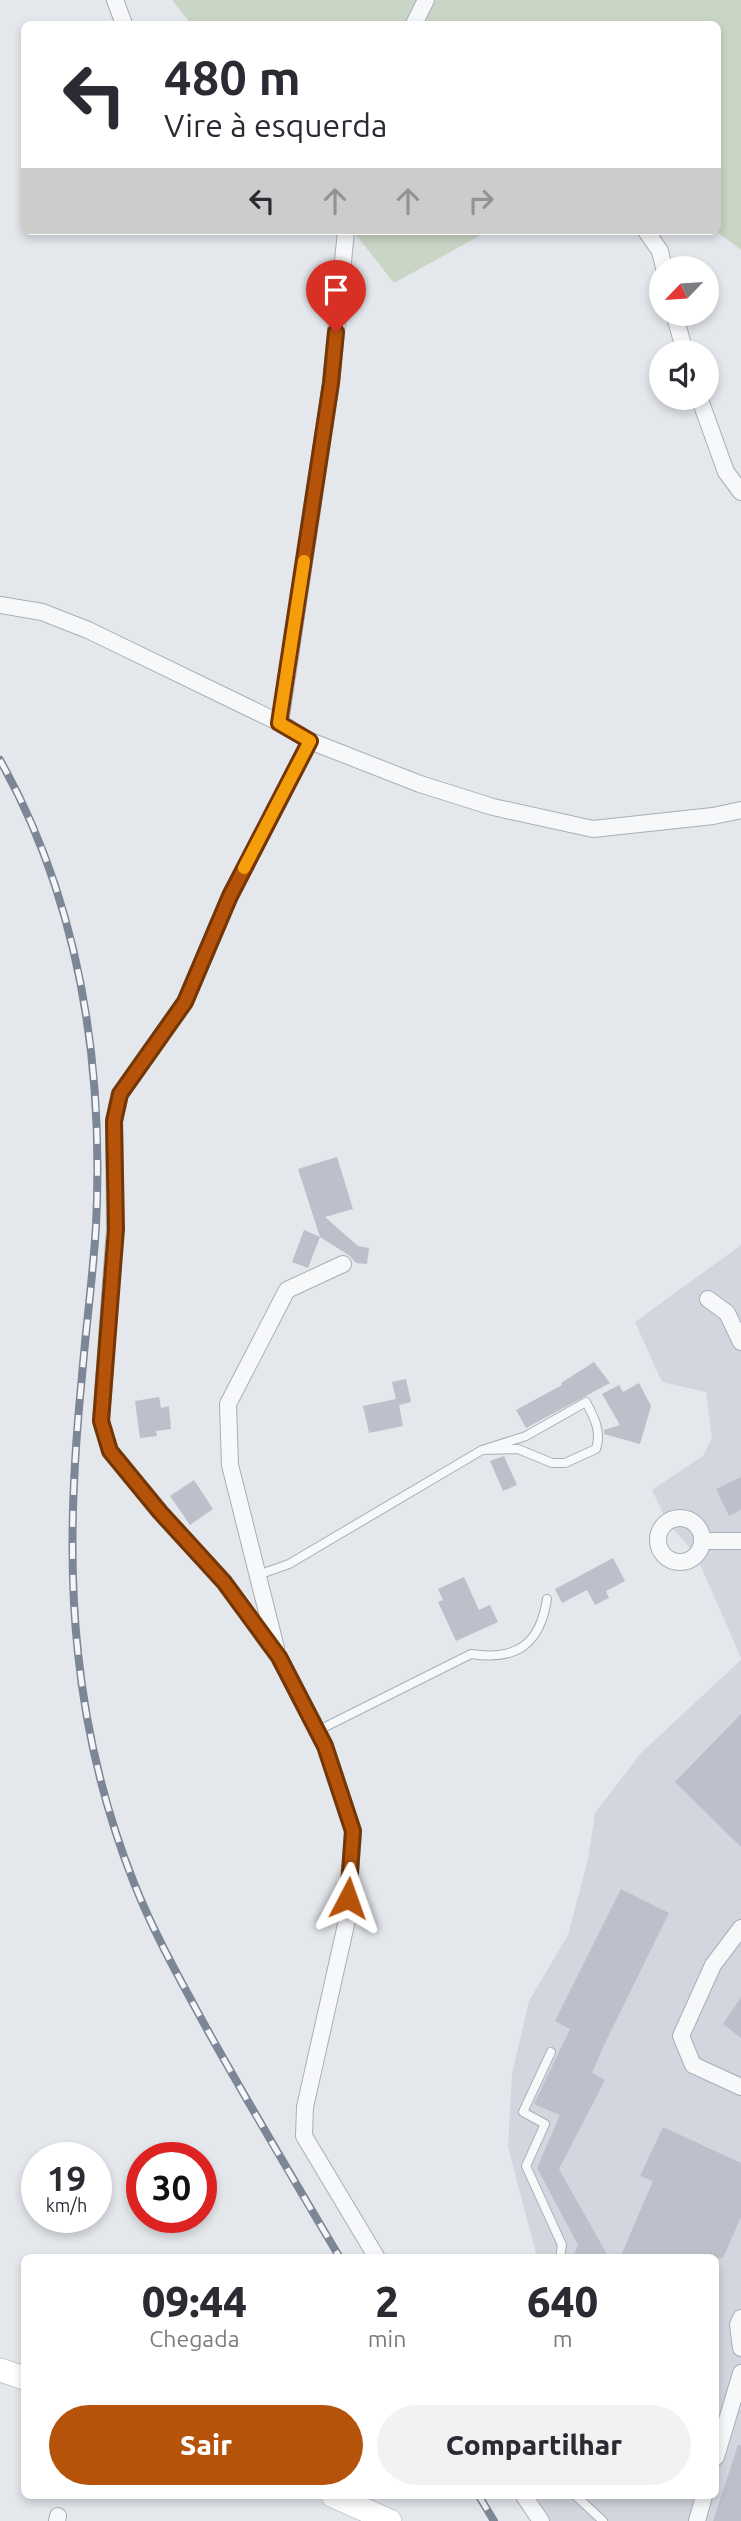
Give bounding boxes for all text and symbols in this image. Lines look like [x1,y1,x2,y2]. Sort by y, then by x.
icon: left [49,49,140,140]
text: 480 m [164,49,301,104]
text: Vire à esquerda [164,107,387,143]
icon: left [243,182,281,220]
icon: ahead [316,182,354,220]
icon: ahead [389,182,427,220]
icon: right [462,182,500,220]
north arrow [649,256,719,326]
map controls [649,256,719,410]
pin [306,260,366,332]
icon: arrive [317,271,355,309]
button: sound [649,340,719,410]
position arrow [311,1861,385,1935]
speed limit sign: 30 [126,2142,217,2233]
text: 19 [47,2158,86,2198]
text: km/h [46,2195,87,2215]
text: 09:44 [142,2278,247,2325]
text: 2 [375,2278,399,2325]
text: 640 [527,2278,598,2325]
text: Chegada [149,2326,239,2351]
text: min [368,2326,406,2351]
text: m [553,2326,573,2351]
button: Sair [49,2405,363,2485]
button: Compartilhar [377,2405,691,2485]

